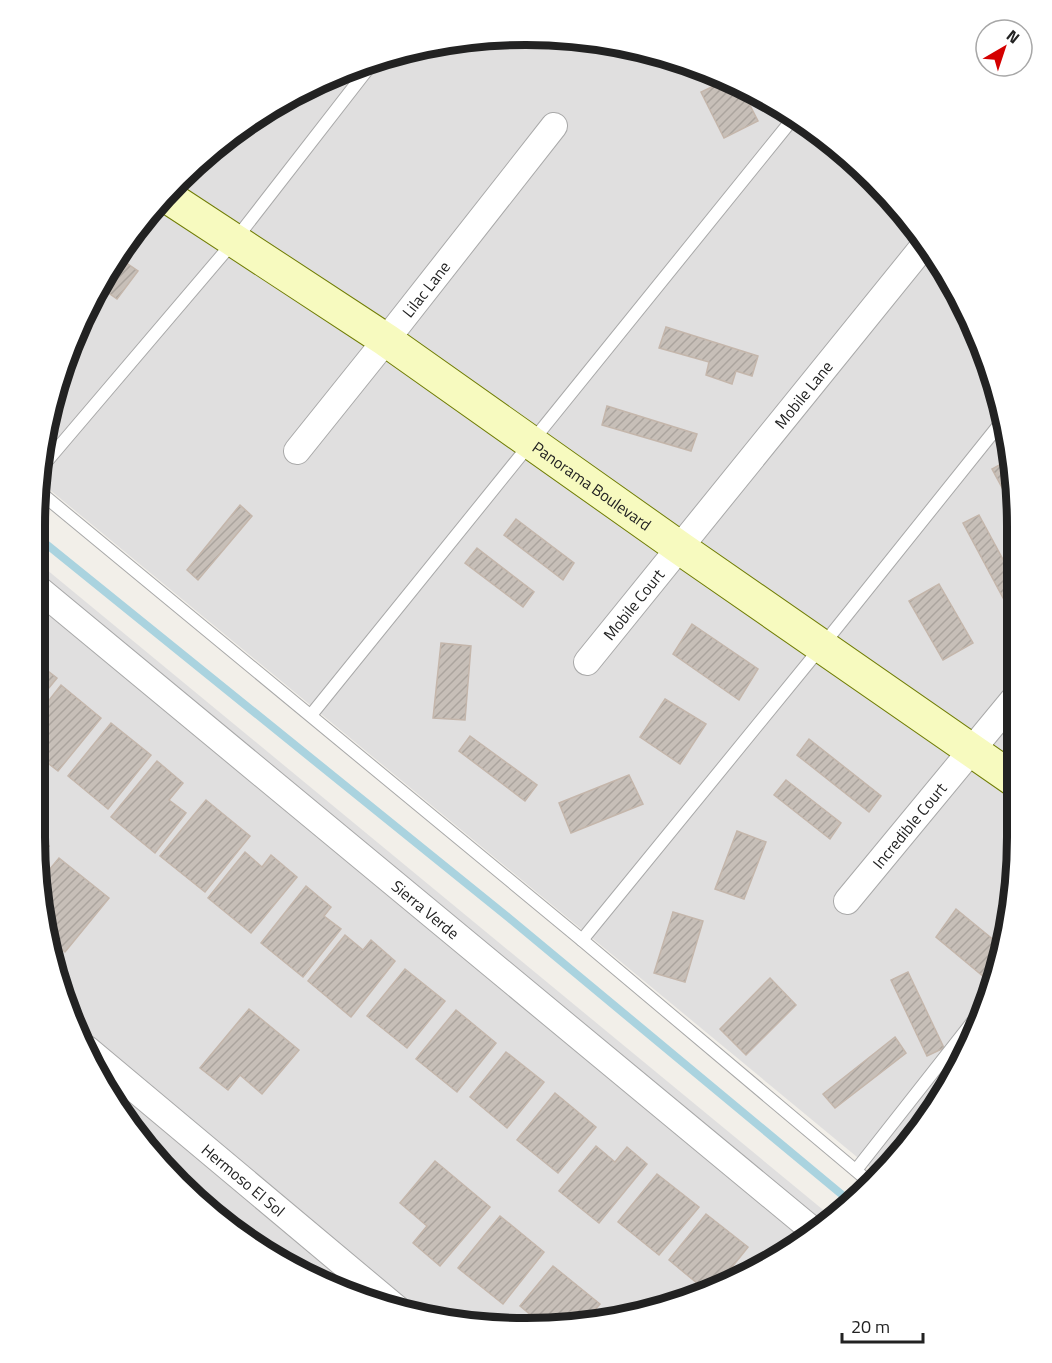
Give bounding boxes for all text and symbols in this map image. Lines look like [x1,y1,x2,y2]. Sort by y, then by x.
north arrow [974,18,1034,78]
text: N [1002,24,1025,49]
street label: Lilac Lane [396,256,456,322]
street label: Mobile Lane [768,355,838,434]
street label: Panorama Boulevard [528,435,656,536]
street label: Mobile Court [597,563,670,645]
street label: Incredible Court [867,777,952,874]
street label: Sierra Verde [386,874,465,945]
street label: Hermoso El Sol [196,1138,290,1222]
scale bar [842,1306,923,1344]
text: 20 m [851,1313,890,1340]

